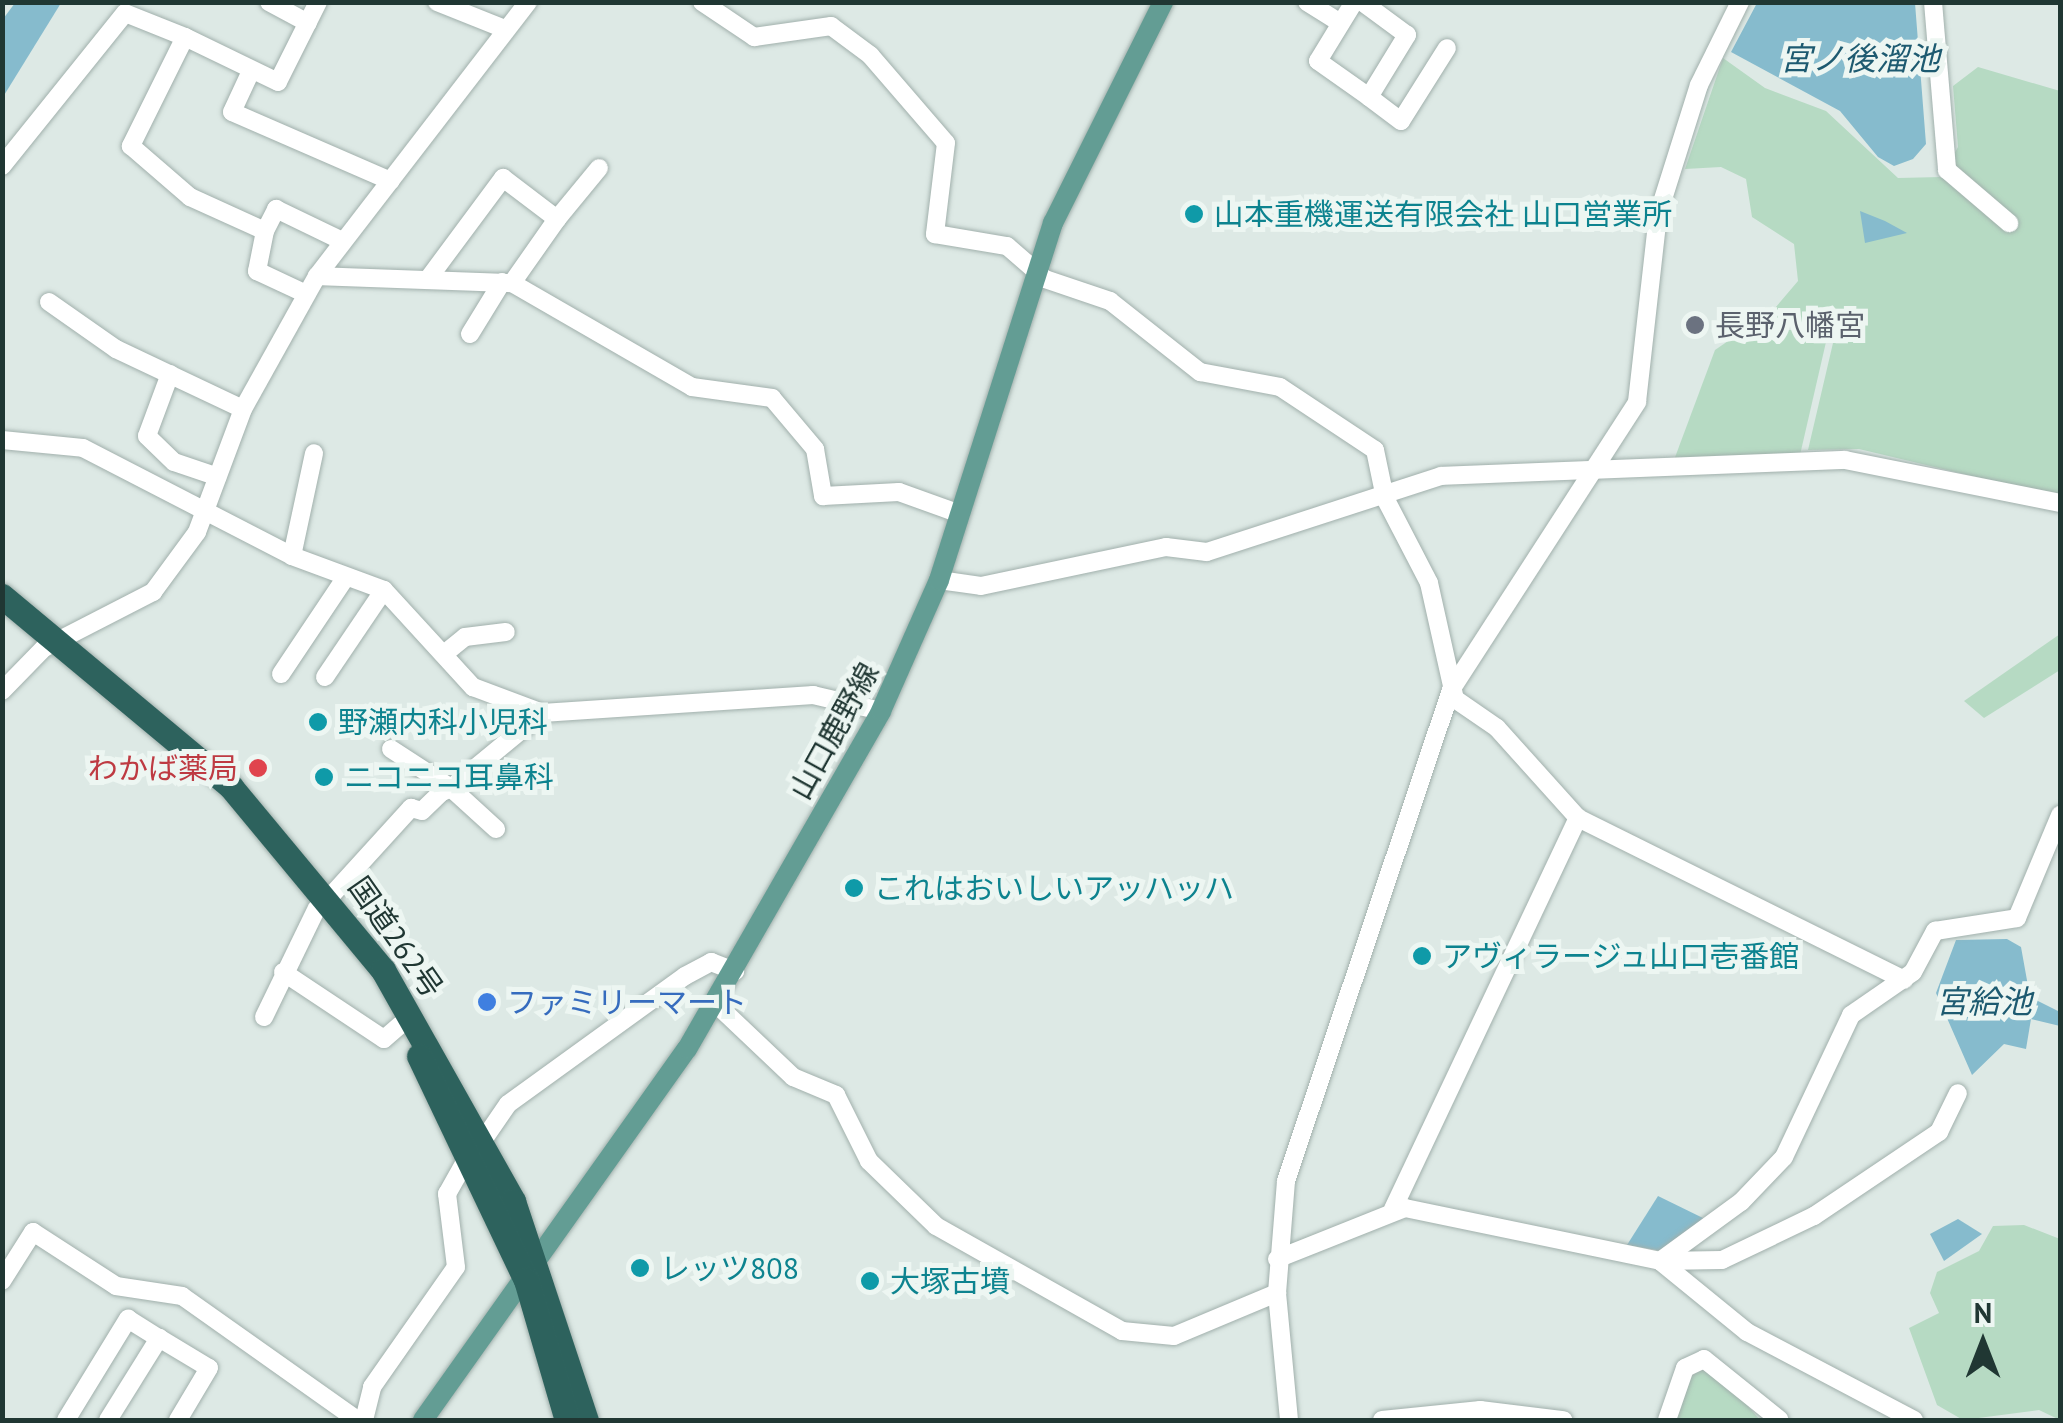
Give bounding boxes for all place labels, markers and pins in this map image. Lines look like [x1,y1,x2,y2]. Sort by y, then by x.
place label: 山本重機運送有限会社 山口営業所 [1214,196,1672,232]
marker: 山本重機運送有限会社 山口営業所 [1183,203,1205,225]
place label: 長野八幡宮 [1715,307,1865,343]
marker: 長野八幡宮 [1684,314,1706,336]
place label: 野瀬内科小児科 [338,704,548,740]
marker: 野瀬内科小児科 [307,711,329,733]
place label: わかば薬局 [88,750,238,786]
marker: わかば薬局 [247,757,269,779]
place label: ニコニコ耳鼻科 [344,759,554,795]
marker: ニコニコ耳鼻科 [313,766,335,788]
place label: これはおいしいアッハッハ [874,870,1234,906]
marker: これはおいしいアッハッハ [843,877,865,899]
place label: アヴィラージュ山口壱番館 [1442,938,1802,974]
marker: アヴィラージュ山口壱番館 [1411,945,1433,967]
place label: ファミリーマート [507,984,747,1020]
marker: ファミリーマート [476,991,498,1013]
place label: レッツ808 [660,1250,799,1286]
marker: レッツ808 [629,1257,651,1279]
place label: 大塚古墳 [890,1263,1010,1299]
marker: 大塚古墳 [859,1270,881,1292]

